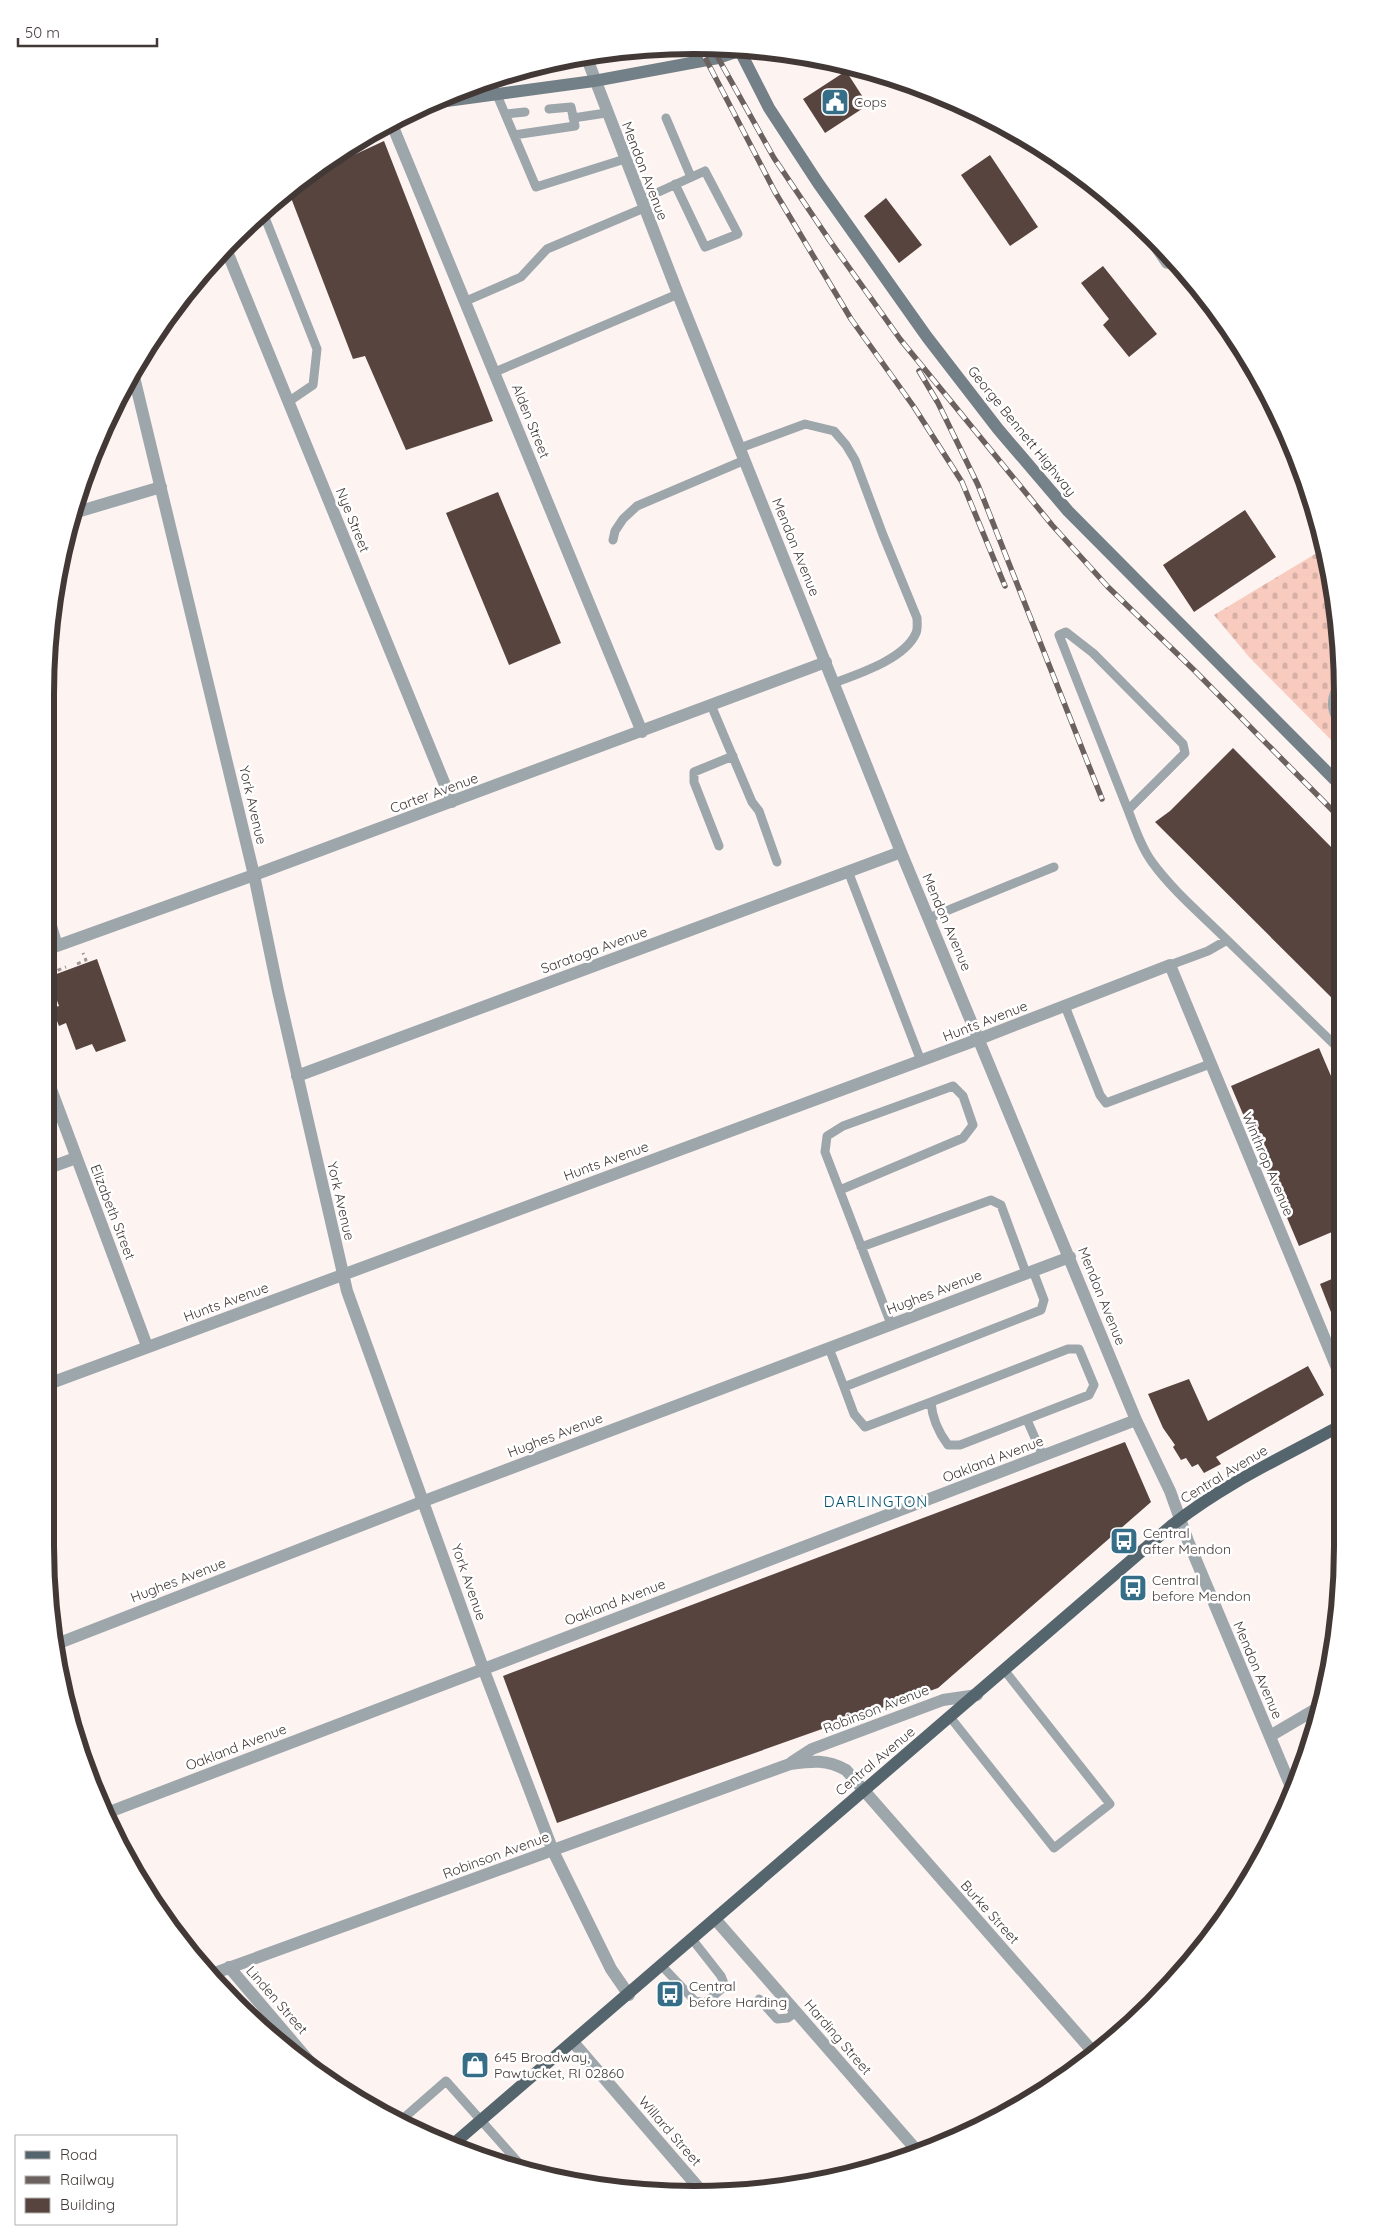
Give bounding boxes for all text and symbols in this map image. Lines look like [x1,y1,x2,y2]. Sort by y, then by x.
scale bar [18,15,156,47]
text: 50 m [25,23,60,42]
public building icon: Cops [820,87,850,117]
place label: Cops [854,93,887,111]
street label: Mendon Avenue [618,119,672,223]
street label: George Bennett Highway [964,362,1080,500]
street label: Alden Street [508,381,554,461]
street label: Nye Street [332,485,374,555]
street label: Mendon Avenue [768,495,824,599]
street label: York Avenue [235,764,271,846]
street label: Carter Avenue [387,769,481,817]
street label: Mendon Avenue [918,870,976,974]
street label: Saratoga Avenue [538,922,650,978]
street label: Hunts Avenue [940,997,1030,1045]
street label: Winthrop Avenue [1238,1109,1298,1219]
street label: Hunts Avenue [561,1137,651,1185]
street label: York Avenue [323,1160,359,1242]
street label: Elizabeth Street [87,1162,140,1262]
street label: Mendon Avenue [1074,1244,1130,1348]
street label: Hughes Avenue [884,1266,984,1318]
street label: Hunts Avenue [181,1278,271,1326]
street label: Hughes Avenue [505,1409,605,1461]
street label: Oakland Avenue [940,1431,1046,1487]
street label: Central Avenue [1177,1441,1271,1507]
district label: DARLINGTON [824,1492,928,1511]
place label: Central after Mendon [1143,1524,1231,1558]
bus stop icon: Central after Mendon [1109,1526,1139,1556]
street label: York Avenue [447,1541,491,1623]
street label: Hughes Avenue [128,1554,228,1606]
place label: Central before Mendon [1152,1571,1251,1605]
bus stop icon: Central before Mendon [1118,1573,1148,1603]
street label: Oakland Avenue [562,1574,668,1630]
street label: Mendon Avenue [1229,1618,1287,1722]
street label: Robinson Avenue [820,1680,932,1737]
street label: Oakland Avenue [183,1719,289,1775]
street label: Central Avenue [831,1722,919,1800]
street label: Robinson Avenue [440,1827,552,1883]
street label: Burke Street [957,1876,1024,1948]
street label: Linden Street [242,1962,312,2038]
place label: Central before Harding [689,1977,787,2011]
bus stop icon: Central before Harding [655,1979,685,2009]
street label: Harding Street [800,1996,876,2079]
place label: 645 Broadway, Pawtucket, RI 02860 [494,2048,624,2082]
shop icon: 645 Broadway, Pawtucket, RI 02860 [460,2050,490,2080]
street label: Willard Street [635,2092,706,2170]
legend [15,2135,178,2225]
text: Road [60,2145,97,2164]
text: Railway [60,2170,115,2189]
text: Building [60,2195,115,2214]

